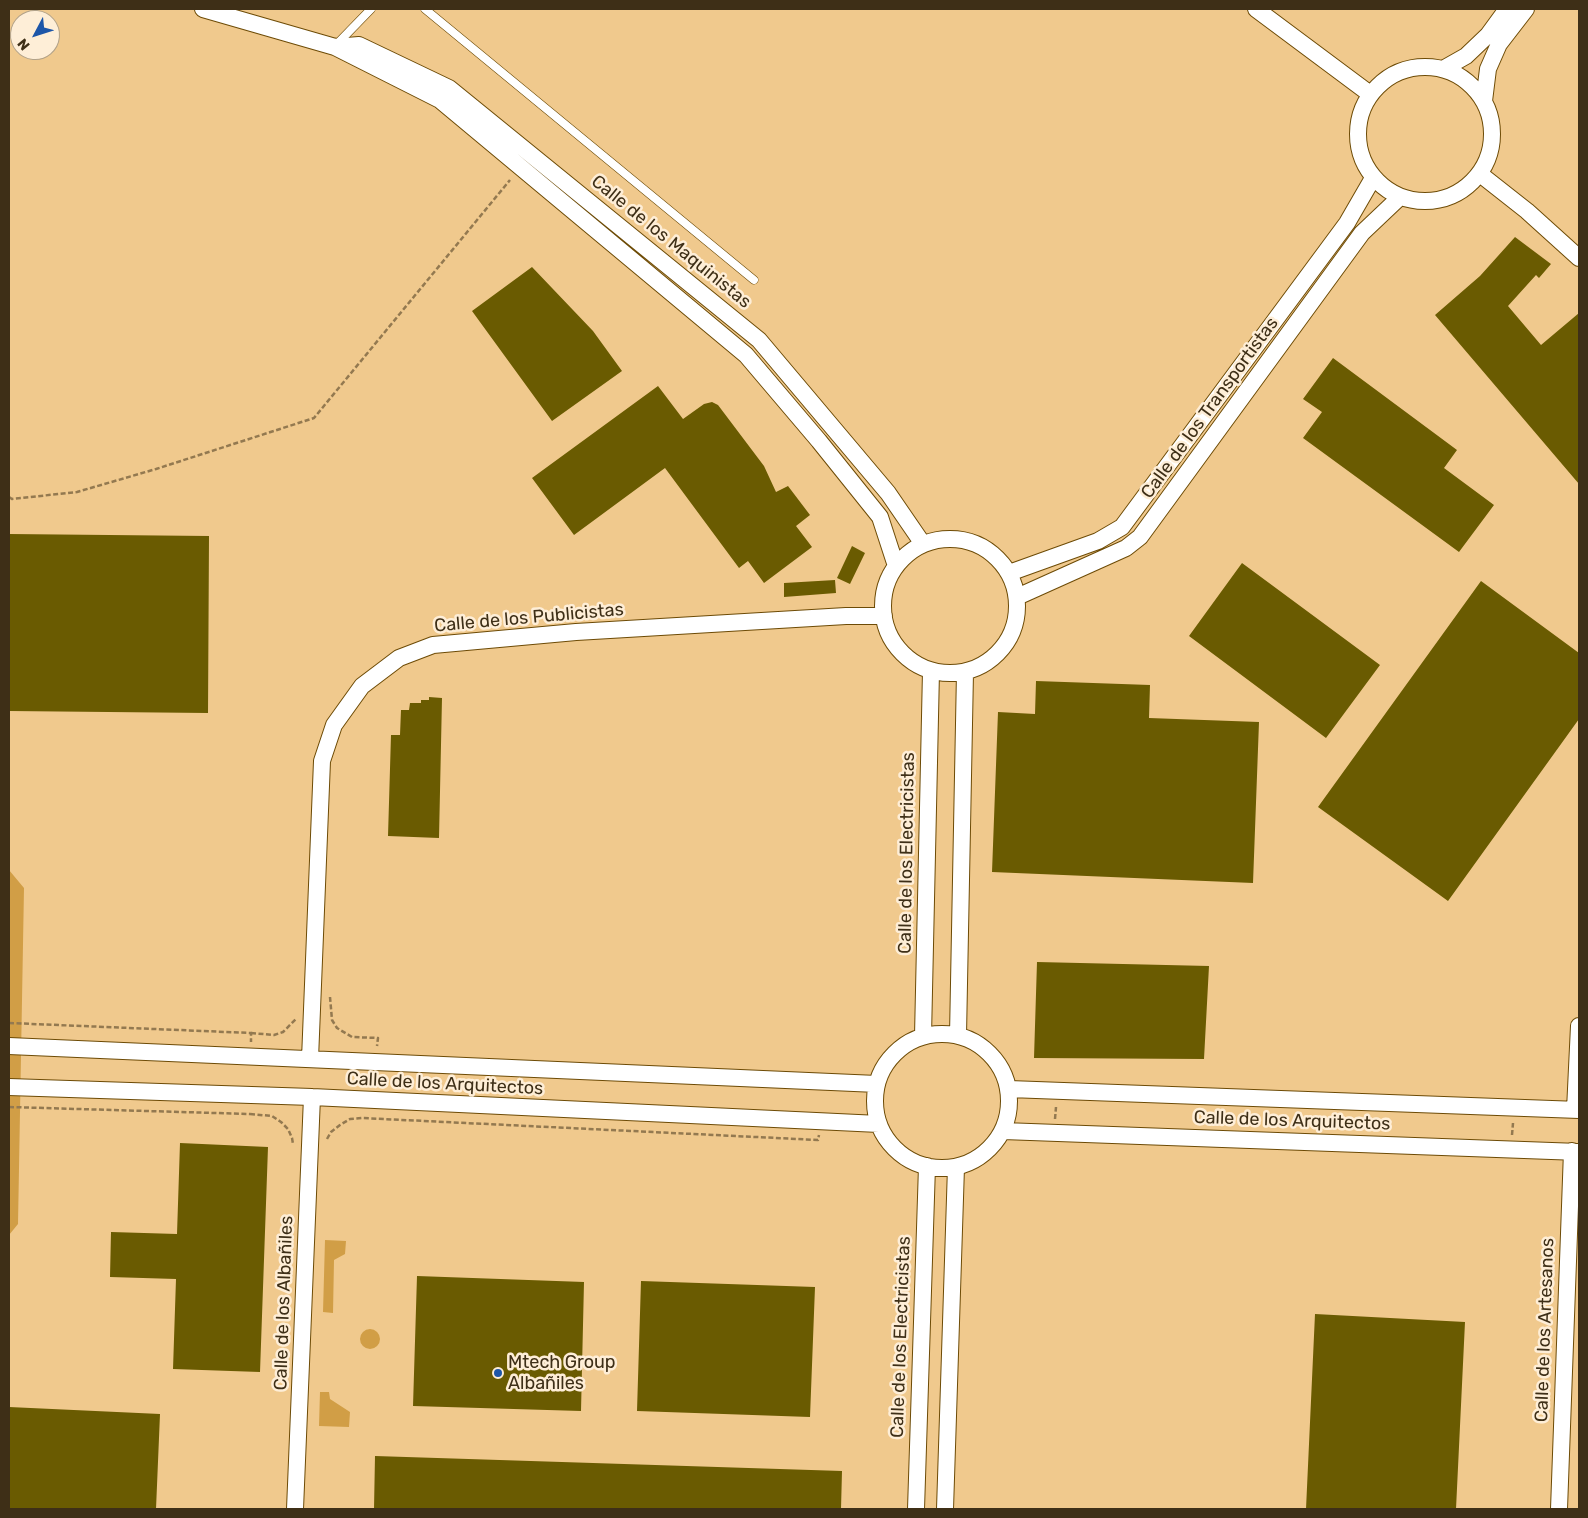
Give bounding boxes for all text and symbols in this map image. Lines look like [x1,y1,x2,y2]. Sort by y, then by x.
north arrow [10,10,60,60]
text: N [14,35,34,54]
street label: Calle de los Maquinistas [587,171,755,313]
street label: Calle de los Transportistas [1137,313,1283,503]
street label: Calle de los Publicistas [433,599,625,637]
street label: Calle de los Electricistas [894,752,920,954]
street label: Calle de los Arquitectos [346,1068,544,1100]
street label: Calle de los Arquitectos [1193,1107,1391,1135]
street label: Calle de los Albañiles [270,1215,298,1391]
street label: Calle de los Electricistas [887,1236,915,1438]
street label: Calle de los Artesanos [1531,1238,1559,1422]
place label: Mtech Group Albañiles [508,1352,616,1395]
marker: Mtech Group Albañiles [492,1367,504,1379]

